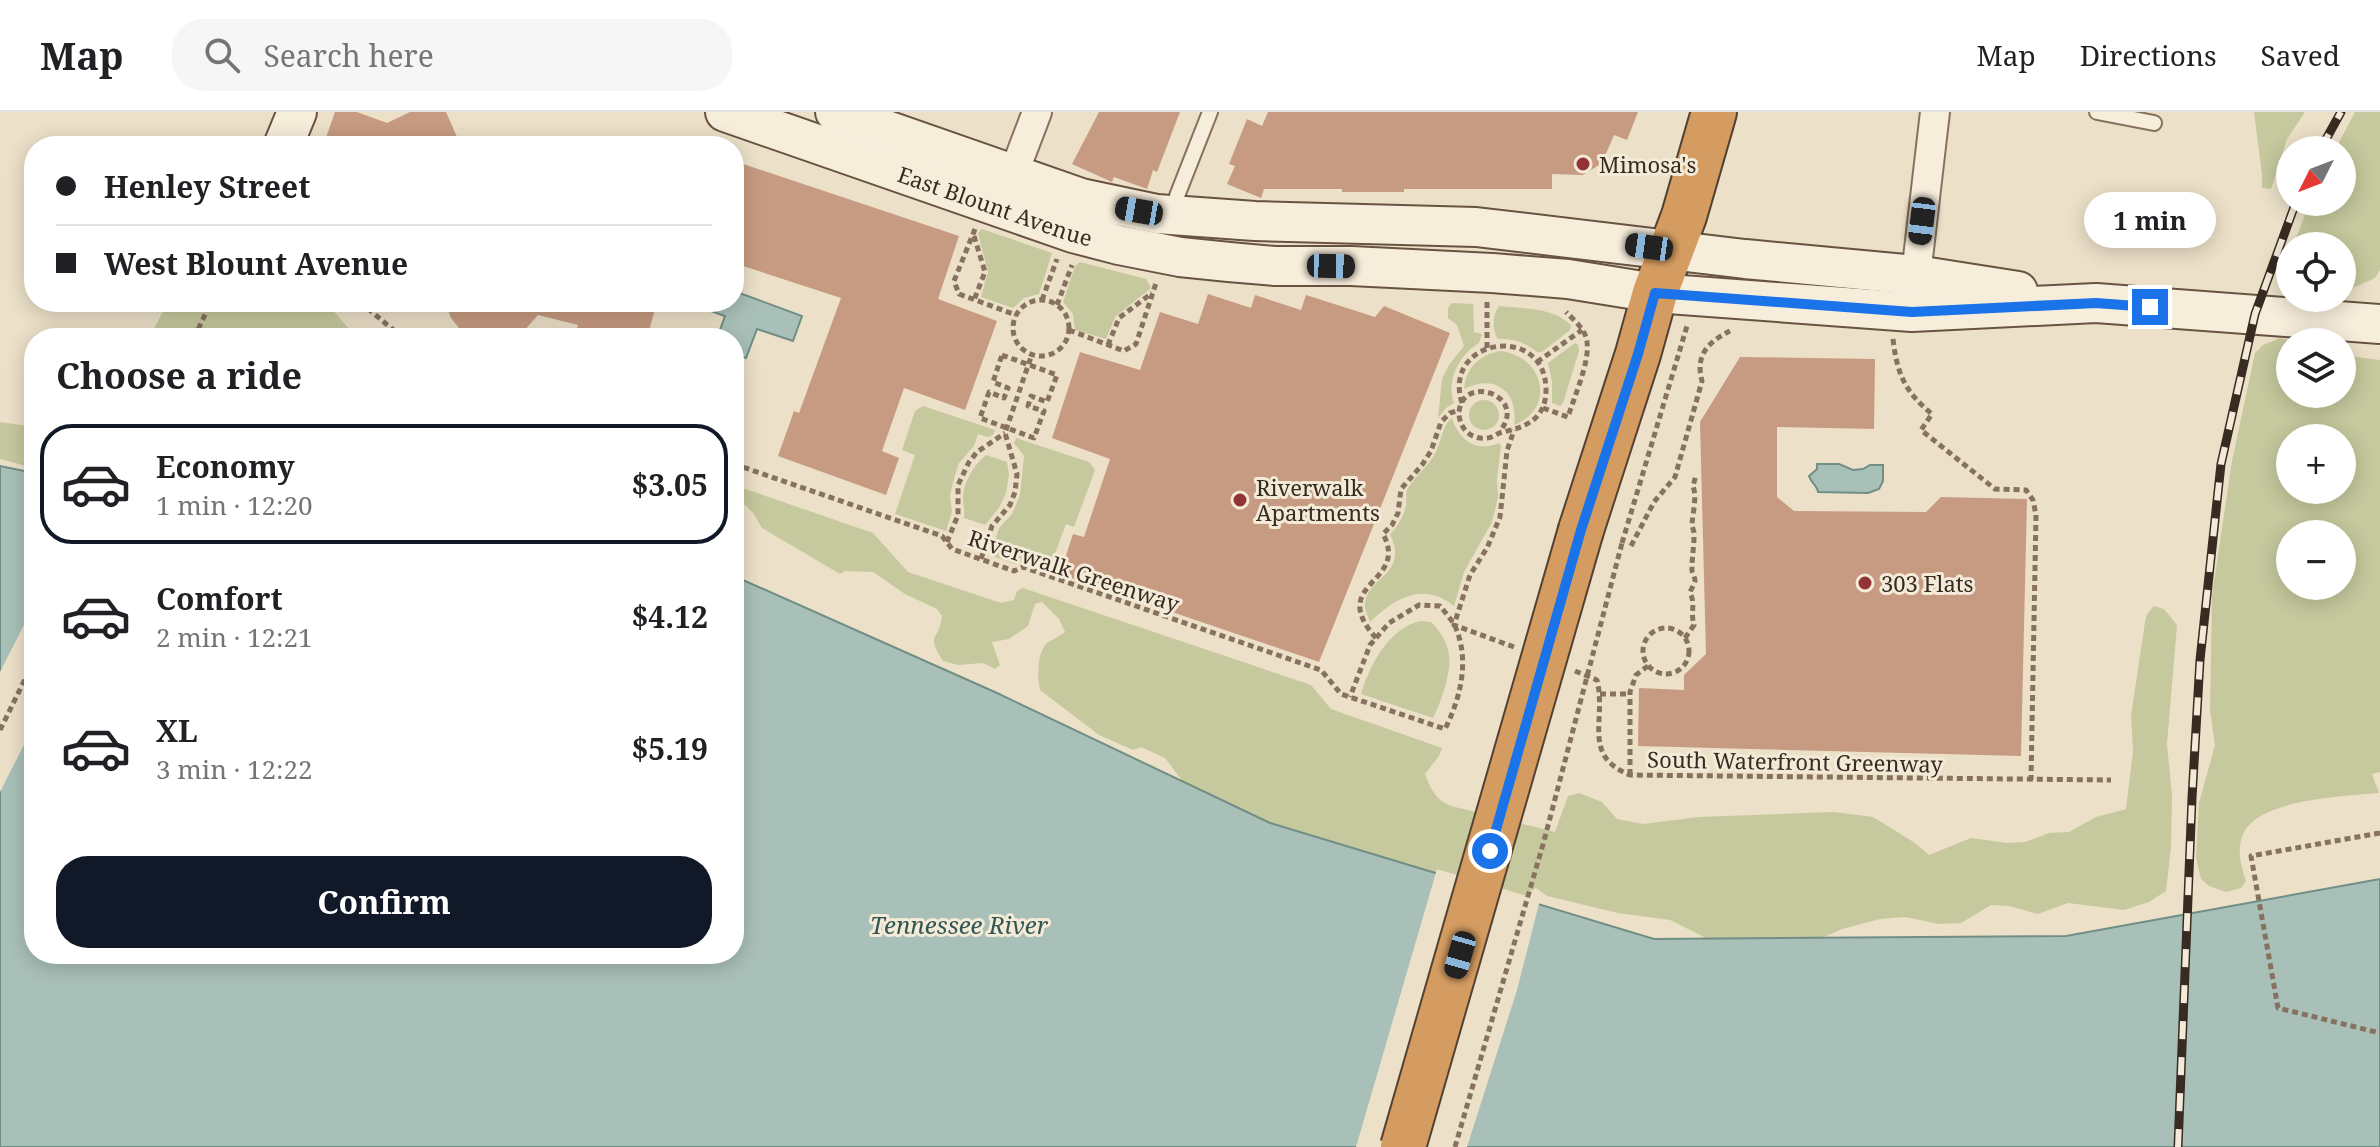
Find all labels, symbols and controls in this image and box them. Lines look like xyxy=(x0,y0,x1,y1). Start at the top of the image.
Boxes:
search box xyxy=(172,19,732,91)
text: Map xyxy=(40,29,124,81)
icon: search xyxy=(200,33,244,77)
text: Search here xyxy=(264,35,434,76)
text: Map xyxy=(1976,36,2036,74)
text: Directions xyxy=(2080,36,2217,74)
text: Saved xyxy=(2261,36,2340,74)
north arrow xyxy=(2276,136,2356,216)
map controls xyxy=(2276,136,2356,600)
place label: Mimosa's xyxy=(1599,149,1696,179)
marker: Mimosa's xyxy=(1574,155,1592,173)
street label: East Blount Avenue xyxy=(894,158,1096,252)
text: Henley Street xyxy=(104,166,310,207)
callout: 1 min xyxy=(2084,191,2216,247)
car xyxy=(1113,195,1165,227)
car xyxy=(1907,196,1937,246)
text: 1 min xyxy=(2113,202,2187,238)
car xyxy=(1624,232,1674,262)
button: locate xyxy=(2276,232,2356,312)
text: West Blount Avenue xyxy=(104,243,408,284)
car xyxy=(1307,254,1355,278)
route end xyxy=(2132,289,2168,325)
button: layers xyxy=(2276,328,2356,408)
text: Choose a ride xyxy=(56,351,302,400)
button: + xyxy=(2276,424,2356,504)
text: Economy xyxy=(156,446,295,487)
icon: car xyxy=(60,448,132,520)
text: $3.05 xyxy=(631,464,708,505)
place label: Riverwalk Apartments xyxy=(1256,472,1380,527)
text: 1 min · 12:20 xyxy=(156,487,313,523)
marker: Riverwalk Apartments xyxy=(1231,491,1249,509)
button: − xyxy=(2276,520,2356,600)
street label: Riverwalk Greenway xyxy=(965,522,1184,618)
place label: 303 Flats xyxy=(1881,568,1973,598)
marker: 303 Flats xyxy=(1856,574,1874,592)
text: Comfort xyxy=(156,578,283,619)
icon: car xyxy=(60,580,132,652)
text: $4.12 xyxy=(631,596,708,637)
text: 2 min · 12:21 xyxy=(156,619,313,655)
text: XL xyxy=(156,710,198,751)
icon: car xyxy=(60,712,132,784)
text: $5.19 xyxy=(631,728,708,769)
street label: South Waterfront Greenway xyxy=(1647,743,1944,779)
text: 3 min · 12:22 xyxy=(156,751,313,787)
route start xyxy=(1472,833,1508,869)
button: Confirm xyxy=(56,856,712,948)
water label: Tennessee River xyxy=(870,908,1049,941)
car xyxy=(1442,929,1478,981)

